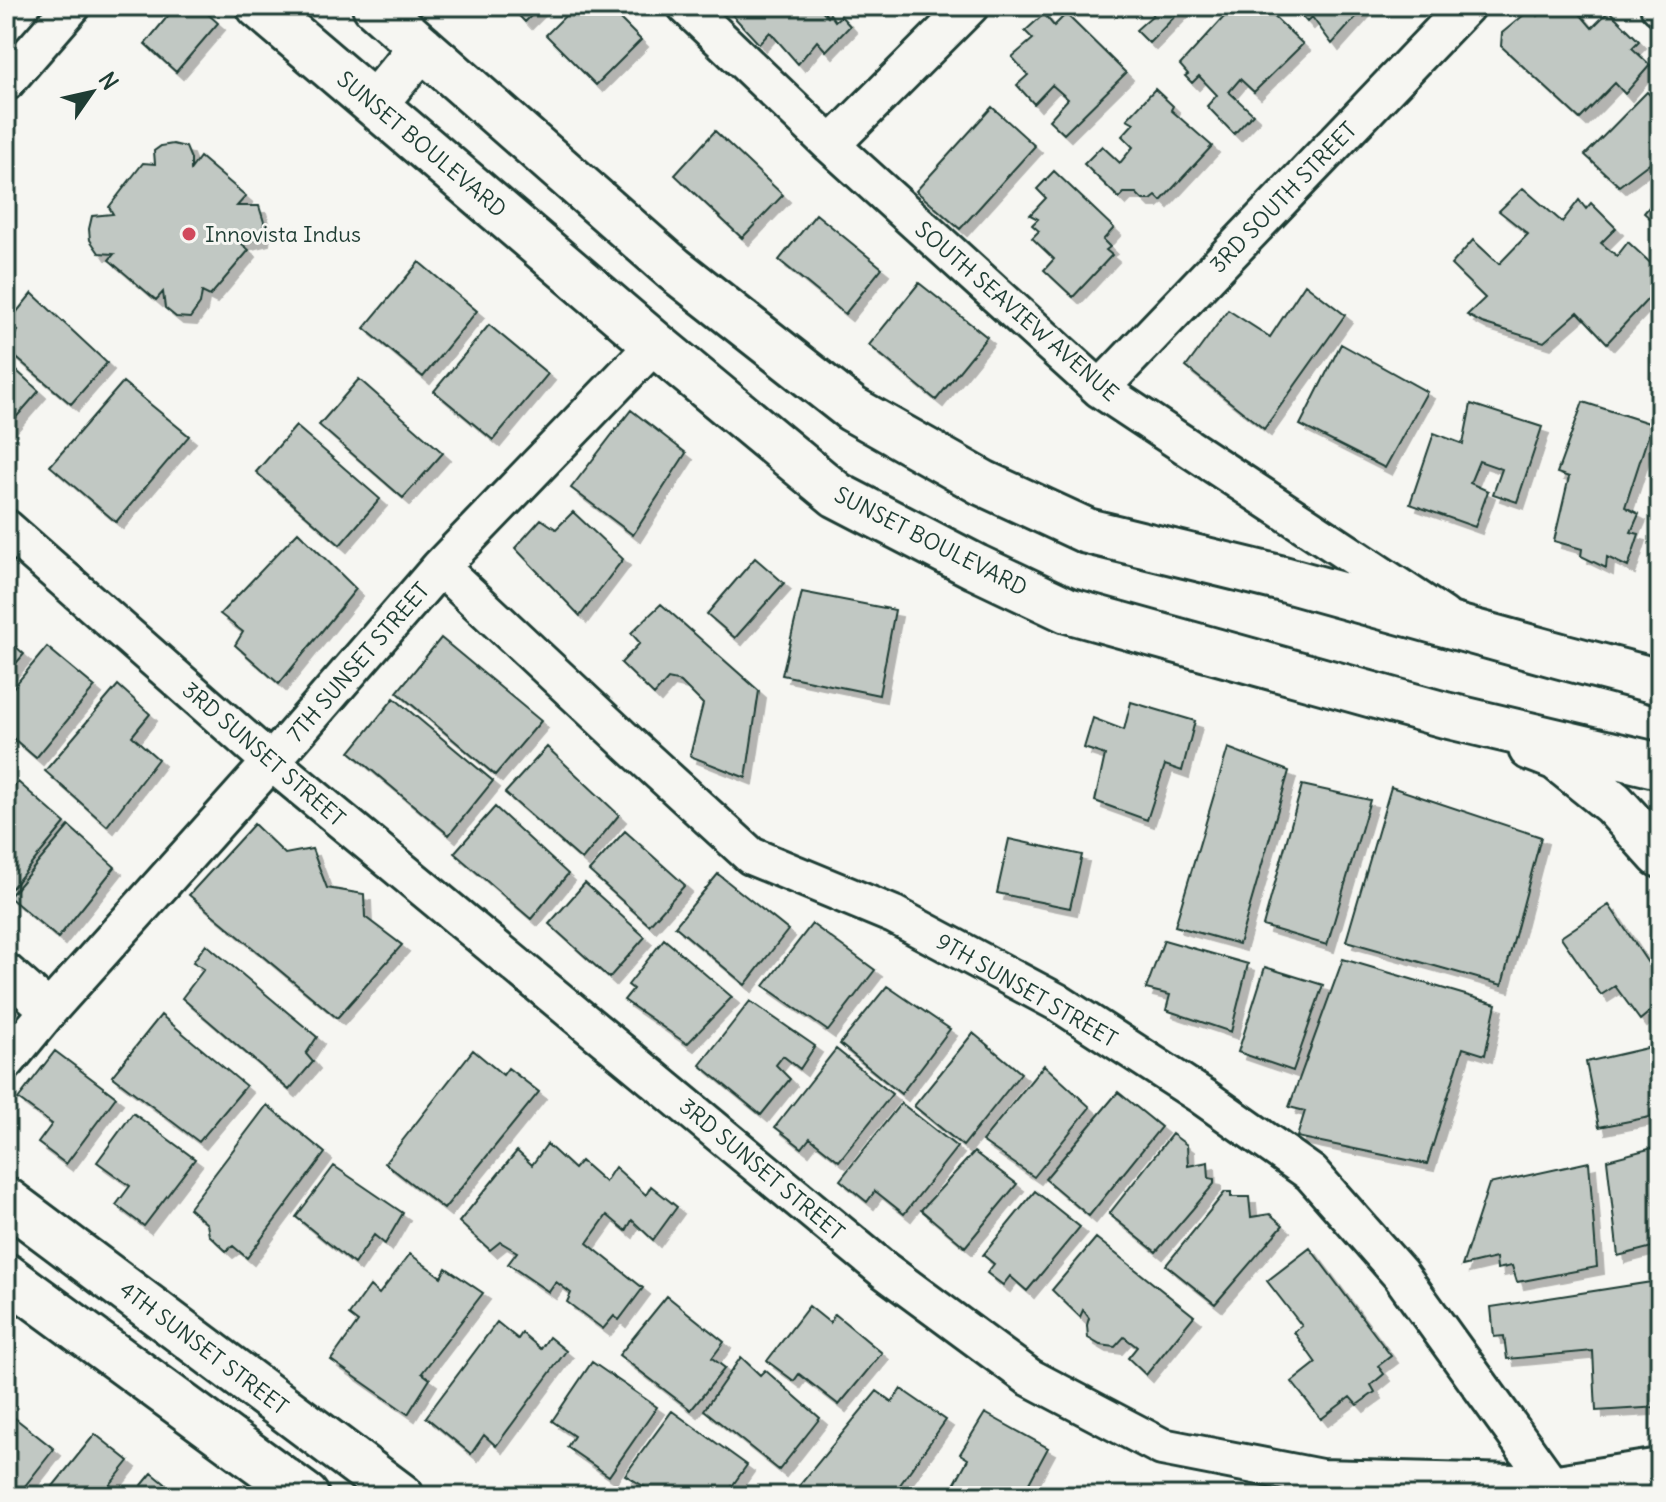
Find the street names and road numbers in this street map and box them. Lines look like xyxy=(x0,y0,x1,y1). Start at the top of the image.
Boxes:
street label: SUNSET BOULEVARD xyxy=(332,65,512,223)
street label: 3RD SOUTH STREET xyxy=(1204,116,1362,278)
street label: SOUTH SEAVIEW AVENUE xyxy=(910,215,1124,407)
street label: SUNSET BOULEVARD xyxy=(830,480,1032,602)
street label: 7TH SUNSET STREET xyxy=(281,576,435,748)
street label: 3RD SUNSET STREET xyxy=(177,676,351,832)
street label: 9TH SUNSET STREET xyxy=(932,927,1122,1053)
street label: 3RD SUNSET STREET xyxy=(674,1092,850,1246)
street label: 4TH SUNSET STREET xyxy=(114,1275,294,1421)

